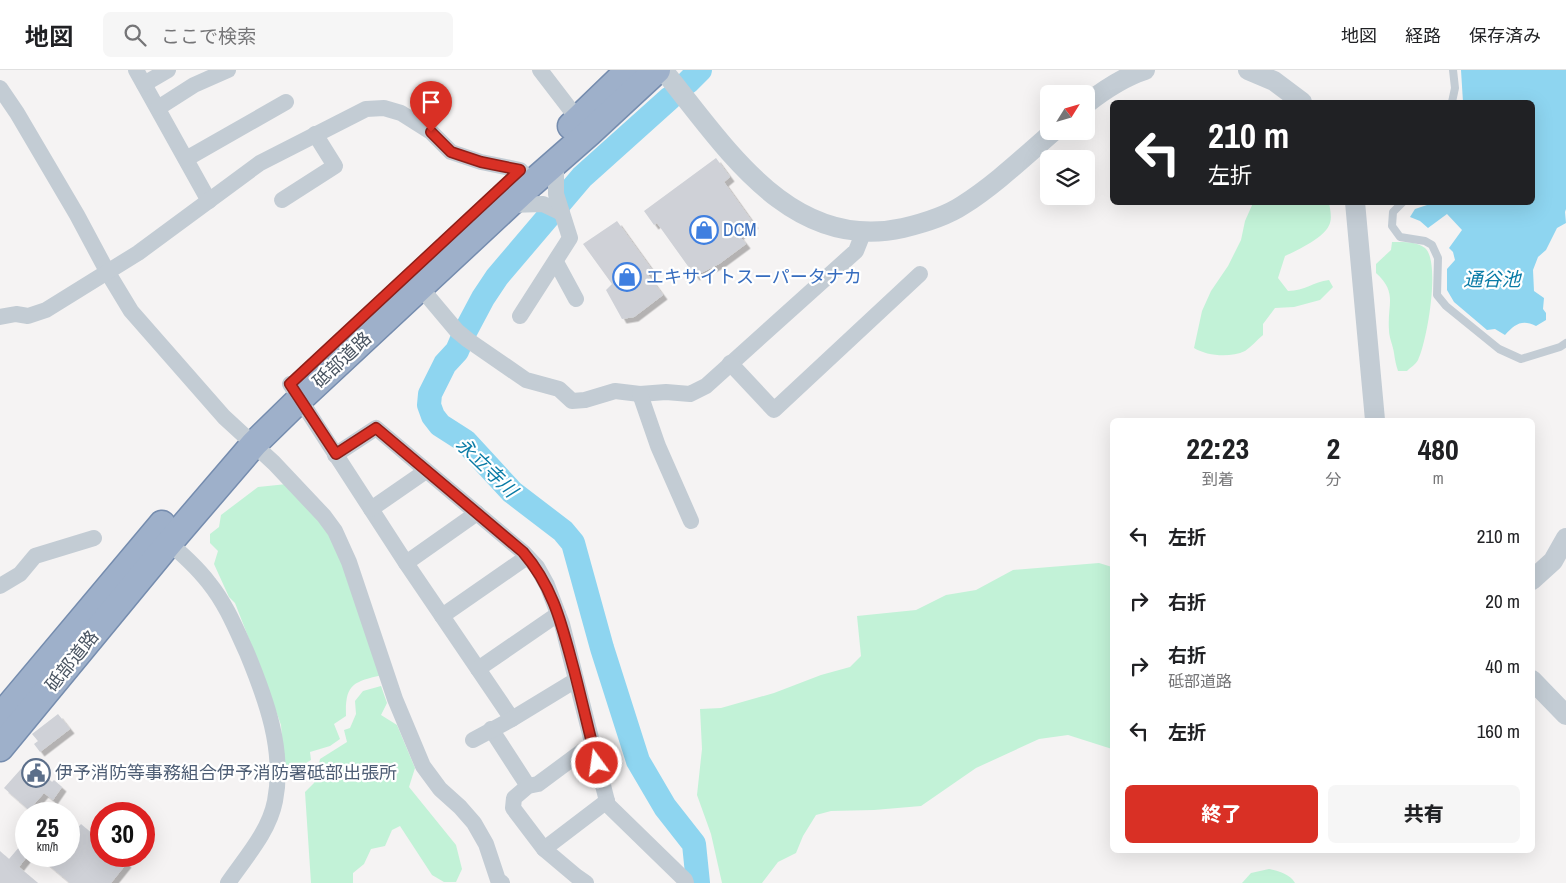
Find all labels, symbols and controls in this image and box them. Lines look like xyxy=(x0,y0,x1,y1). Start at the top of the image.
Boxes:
search box xyxy=(103,12,453,57)
text: 地図 xyxy=(25,20,73,52)
icon: search xyxy=(121,21,149,49)
text: ここで検索 xyxy=(161,23,256,49)
text: 地図 xyxy=(1341,23,1377,48)
text: 経路 xyxy=(1405,23,1441,48)
text: 保存済み xyxy=(1469,23,1541,48)
pin xyxy=(410,81,452,132)
north arrow xyxy=(1040,85,1095,140)
map controls xyxy=(1040,85,1095,205)
icon: arrive xyxy=(417,88,445,116)
text: 210 m xyxy=(1208,112,1289,159)
icon: left xyxy=(1125,120,1190,185)
button: layers xyxy=(1040,150,1095,205)
text: 左折 xyxy=(1208,160,1252,190)
shop icon: DCM xyxy=(689,215,719,245)
place label: DCM xyxy=(723,217,757,242)
shop icon: エキサイトスーパータナカ xyxy=(612,262,642,292)
place label: エキサイトスーパータナカ xyxy=(646,264,862,289)
water label: 通谷池 xyxy=(1463,266,1522,292)
street label: 砥部道路 xyxy=(307,326,377,393)
text: 22:23 xyxy=(1186,428,1249,468)
text: 2 xyxy=(1327,428,1340,468)
text: 480 xyxy=(1418,429,1459,469)
water label: 永立寺川 xyxy=(451,431,525,504)
text: m xyxy=(1433,467,1444,489)
text: 到着 xyxy=(1202,468,1234,490)
text: 分 xyxy=(1325,468,1341,490)
icon: left xyxy=(1125,522,1153,550)
text: 210 m xyxy=(1477,523,1520,549)
text: 左折 xyxy=(1168,524,1206,550)
icon: right xyxy=(1125,587,1153,615)
text: 20 m xyxy=(1485,588,1520,614)
text: 右折 xyxy=(1168,589,1206,615)
street label: 砥部道路 xyxy=(39,625,104,697)
text: 右折 xyxy=(1168,642,1206,668)
icon: right xyxy=(1125,652,1153,680)
text: 40 m xyxy=(1485,653,1520,679)
text: 砥部道路 xyxy=(1168,670,1232,692)
icon: left xyxy=(1125,717,1153,745)
text: 160 m xyxy=(1477,718,1520,744)
text: 左折 xyxy=(1168,719,1206,745)
position arrow xyxy=(570,736,622,788)
public building icon: 伊予消防等事務組合伊予消防署砥部出張所 xyxy=(21,758,51,788)
place label: 伊予消防等事務組合伊予消防署砥部出張所 xyxy=(55,760,397,785)
button: 終了 xyxy=(1125,785,1318,843)
button: 共有 xyxy=(1328,785,1520,843)
speed limit sign: 30 xyxy=(90,802,155,867)
text: 25 xyxy=(36,811,59,845)
text: km/h xyxy=(37,839,58,855)

